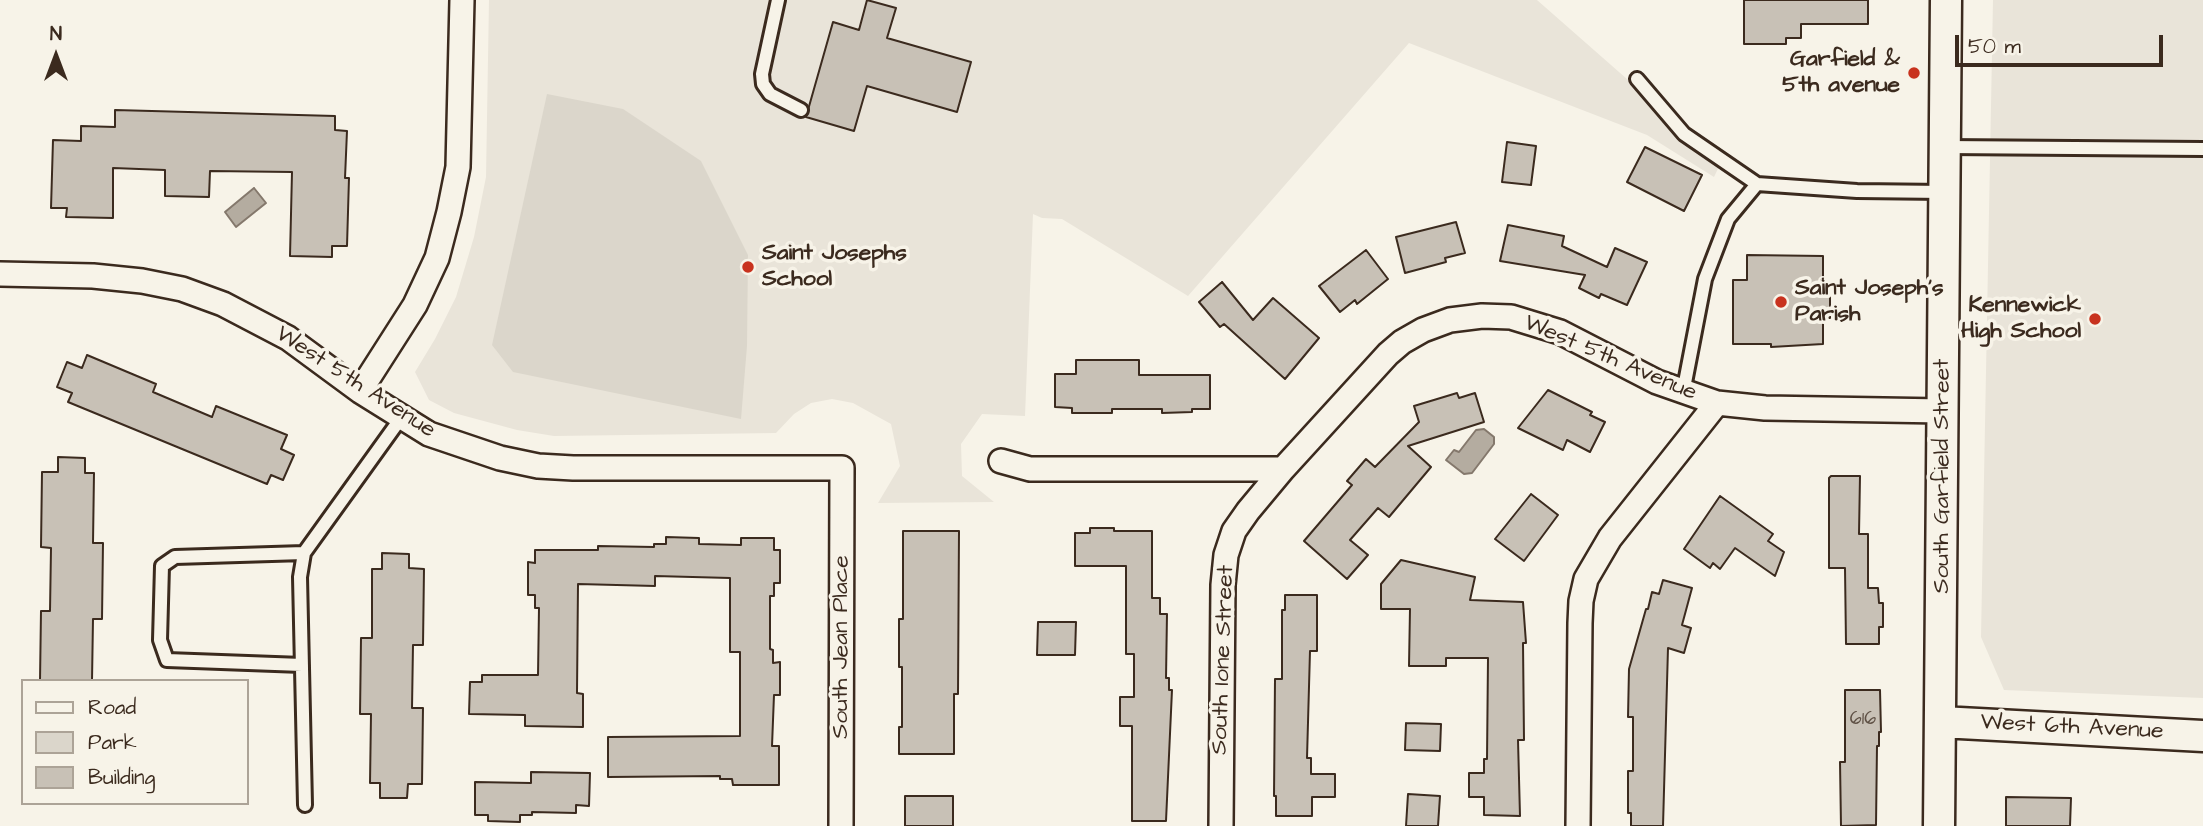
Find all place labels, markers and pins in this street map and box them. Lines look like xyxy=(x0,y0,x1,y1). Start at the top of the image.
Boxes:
place label: Garfield & 5th avenue xyxy=(1782,46,1900,100)
marker: Garfield & 5th avenue xyxy=(1906,65,1922,81)
place label: Saint Josephs School xyxy=(762,240,907,294)
marker: Saint Josephs School xyxy=(740,259,756,275)
place label: Saint Joseph's Parish xyxy=(1795,275,1944,329)
place label: Kennewick High School xyxy=(1961,292,2081,346)
marker: Saint Joseph's Parish xyxy=(1773,294,1789,310)
marker: Kennewick High School xyxy=(2087,311,2103,327)

